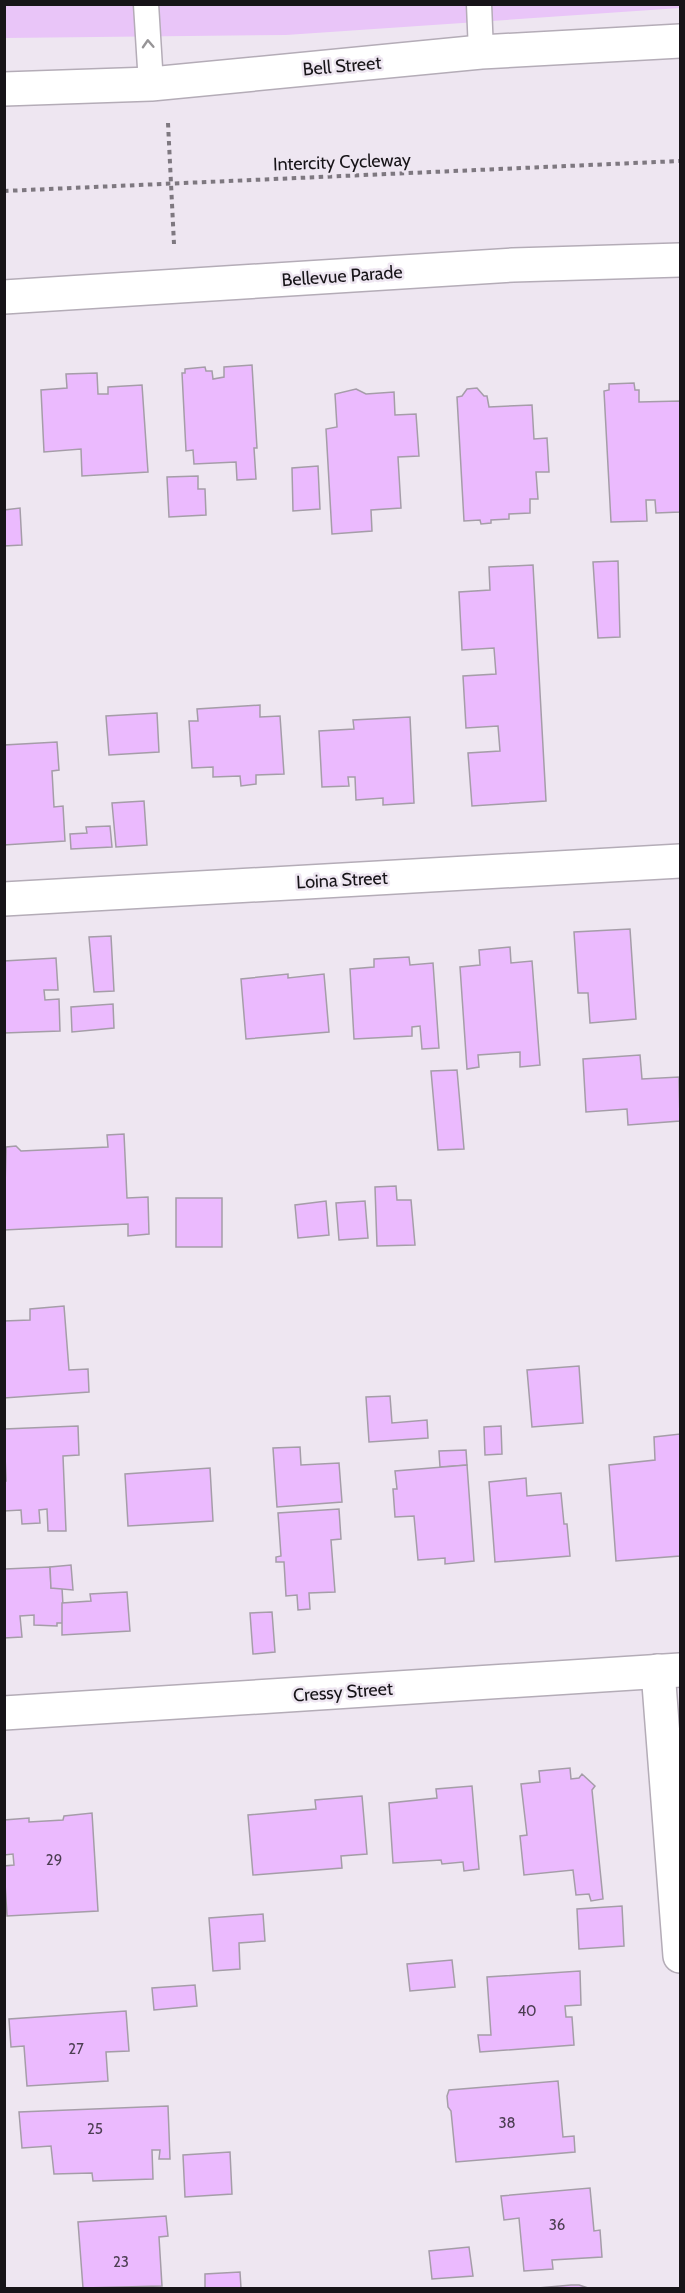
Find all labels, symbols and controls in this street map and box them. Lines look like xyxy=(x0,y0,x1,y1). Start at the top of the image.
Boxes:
one-way arrow xyxy=(142,40,155,49)
street label: Bell Street xyxy=(302,52,382,80)
street label: Intercity Cycleway xyxy=(273,149,411,175)
street label: Bellevue Parade xyxy=(281,261,403,291)
street label: Loina Street xyxy=(296,867,388,893)
street label: Cressy Street xyxy=(292,1678,394,1706)
house number: 29 xyxy=(46,1851,62,1869)
house number: 40 xyxy=(517,2002,537,2020)
house number: 27 xyxy=(68,2040,84,2058)
house number: 38 xyxy=(498,2114,516,2132)
house number: 25 xyxy=(87,2120,103,2138)
house number: 36 xyxy=(549,2216,565,2234)
house number: 23 xyxy=(113,2253,129,2271)

